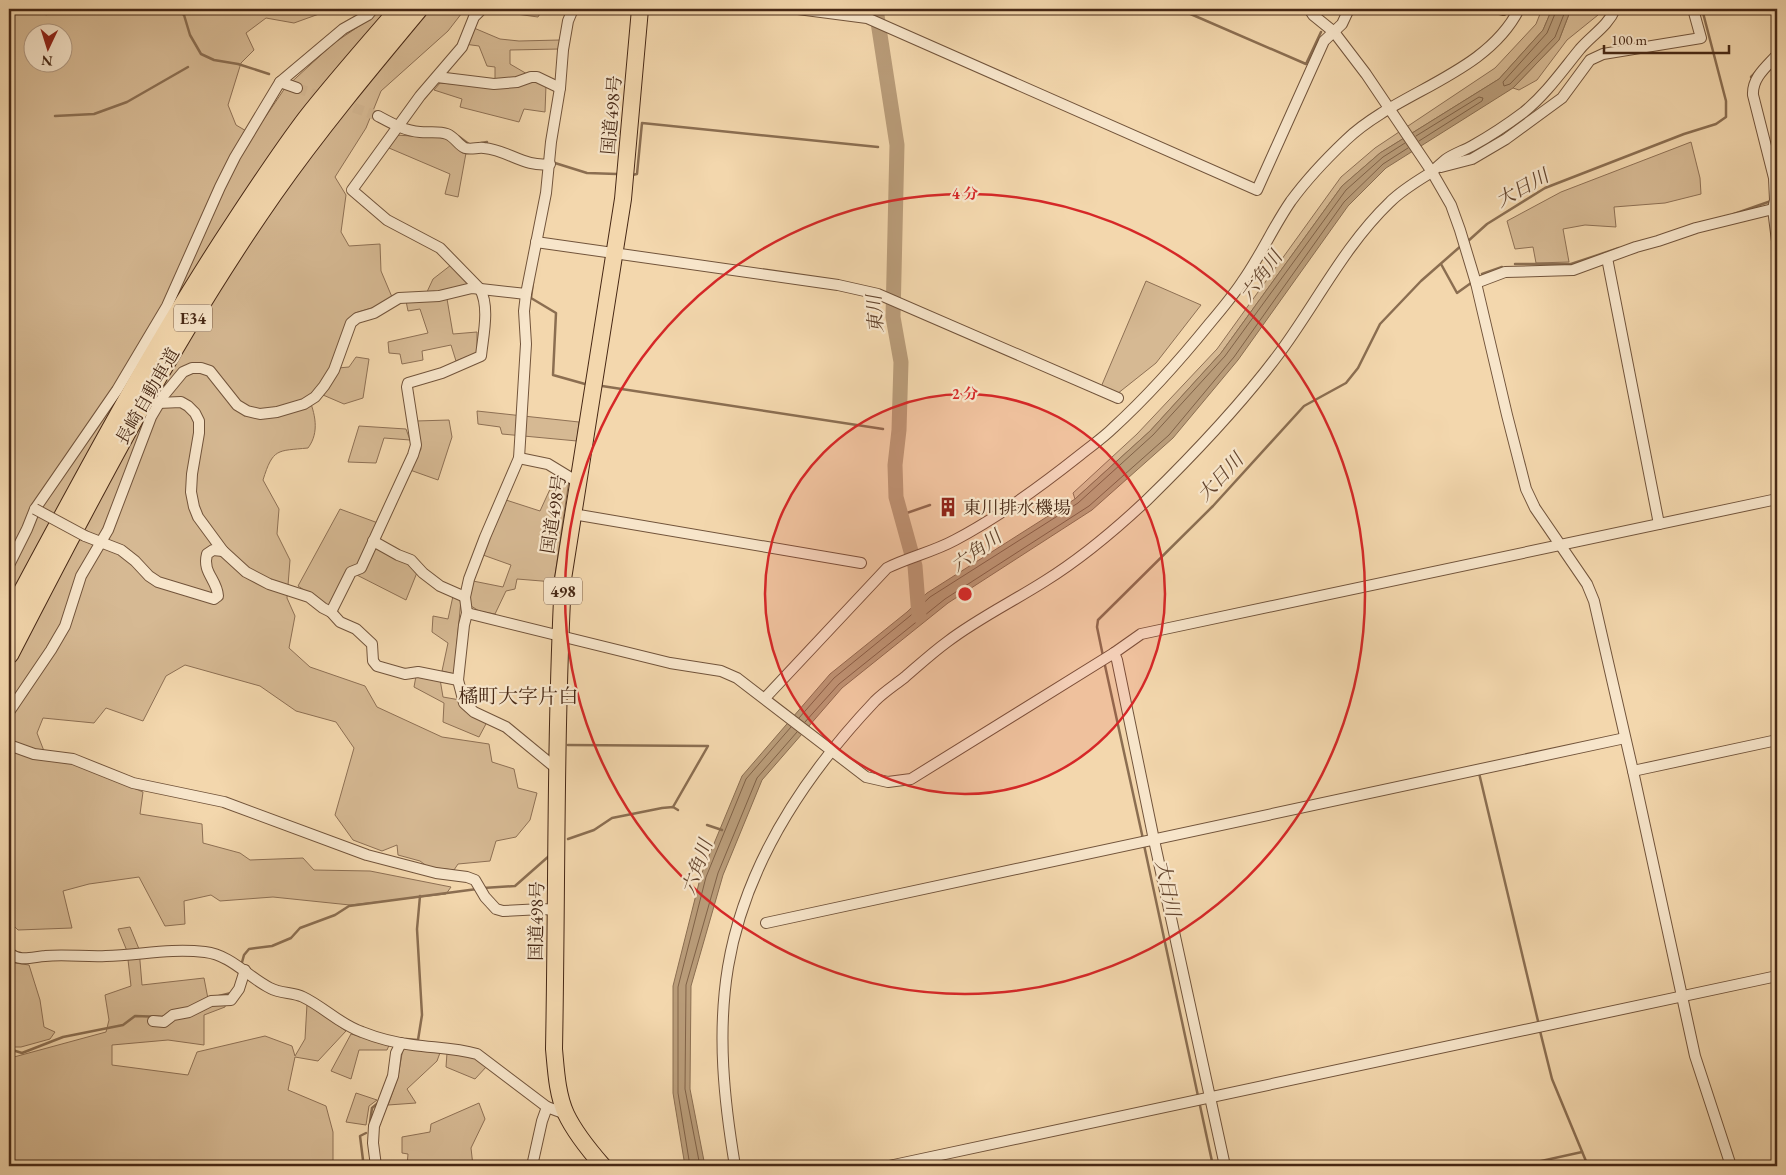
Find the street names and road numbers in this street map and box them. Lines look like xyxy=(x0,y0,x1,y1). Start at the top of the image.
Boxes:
street label: 国道498号 xyxy=(596,74,626,156)
road number: E34 xyxy=(174,304,212,332)
street label: 長崎自動車道 xyxy=(110,343,184,449)
street label: 国道498号 xyxy=(535,473,571,555)
road number: 498 xyxy=(544,578,582,604)
street label: 国道498号 xyxy=(524,881,548,961)

